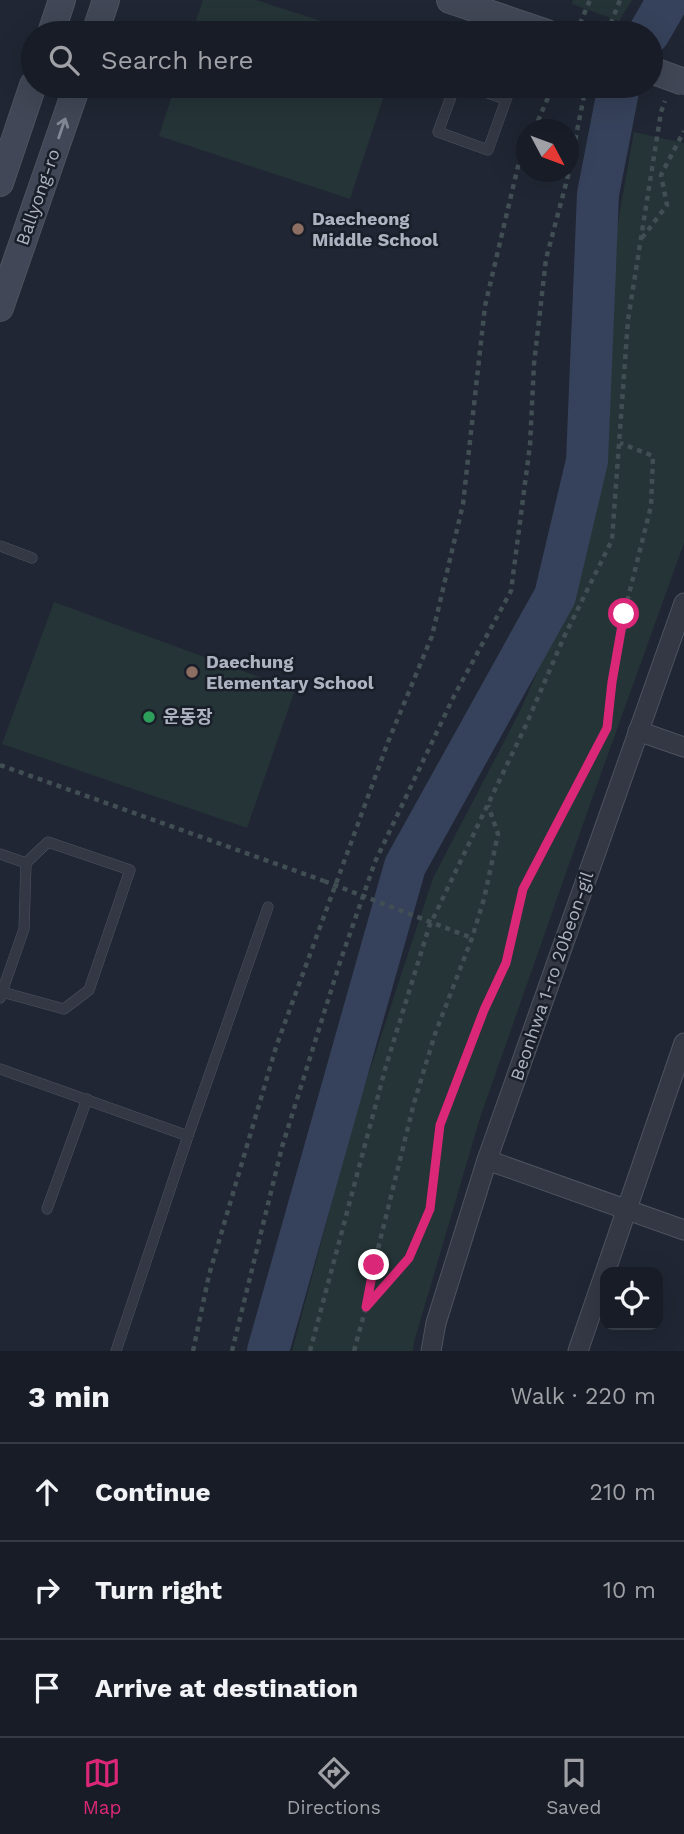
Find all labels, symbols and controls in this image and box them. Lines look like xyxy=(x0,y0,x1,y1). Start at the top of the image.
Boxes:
search box xyxy=(21,21,663,98)
icon: search xyxy=(45,41,83,79)
text: Search here xyxy=(101,45,253,75)
one-way arrow xyxy=(57,117,69,139)
north arrow xyxy=(516,119,579,182)
street label: Ballyong-ro xyxy=(11,146,64,248)
place label: Daecheong Middle School xyxy=(312,208,438,250)
marker: Daecheong Middle School xyxy=(290,221,306,237)
route start xyxy=(608,598,639,629)
place label: Daechung Elementary School xyxy=(206,651,374,693)
marker: Daechung Elementary School xyxy=(184,664,200,680)
place label: 운동장 xyxy=(163,706,213,727)
marker: 운동장 xyxy=(141,709,157,725)
street label: Beonhwa 1-ro 20beon-gil xyxy=(506,868,597,1083)
route end xyxy=(358,1249,389,1280)
map controls xyxy=(600,1267,663,1330)
button: locate xyxy=(600,1267,663,1330)
text: 3 min xyxy=(28,1379,110,1414)
text: Walk · 220 m xyxy=(510,1383,656,1410)
icon: ahead xyxy=(28,1473,66,1511)
text: Continue xyxy=(95,1477,211,1507)
text: 210 m xyxy=(590,1479,656,1506)
icon: right xyxy=(28,1571,66,1609)
text: Turn right xyxy=(95,1575,222,1605)
text: 10 m xyxy=(603,1577,656,1604)
icon: arrive xyxy=(28,1669,66,1707)
text: Arrive at destination xyxy=(95,1673,358,1703)
tab: Map xyxy=(83,1754,121,1819)
tab: Directions xyxy=(287,1754,381,1819)
tab: Saved xyxy=(546,1754,601,1819)

